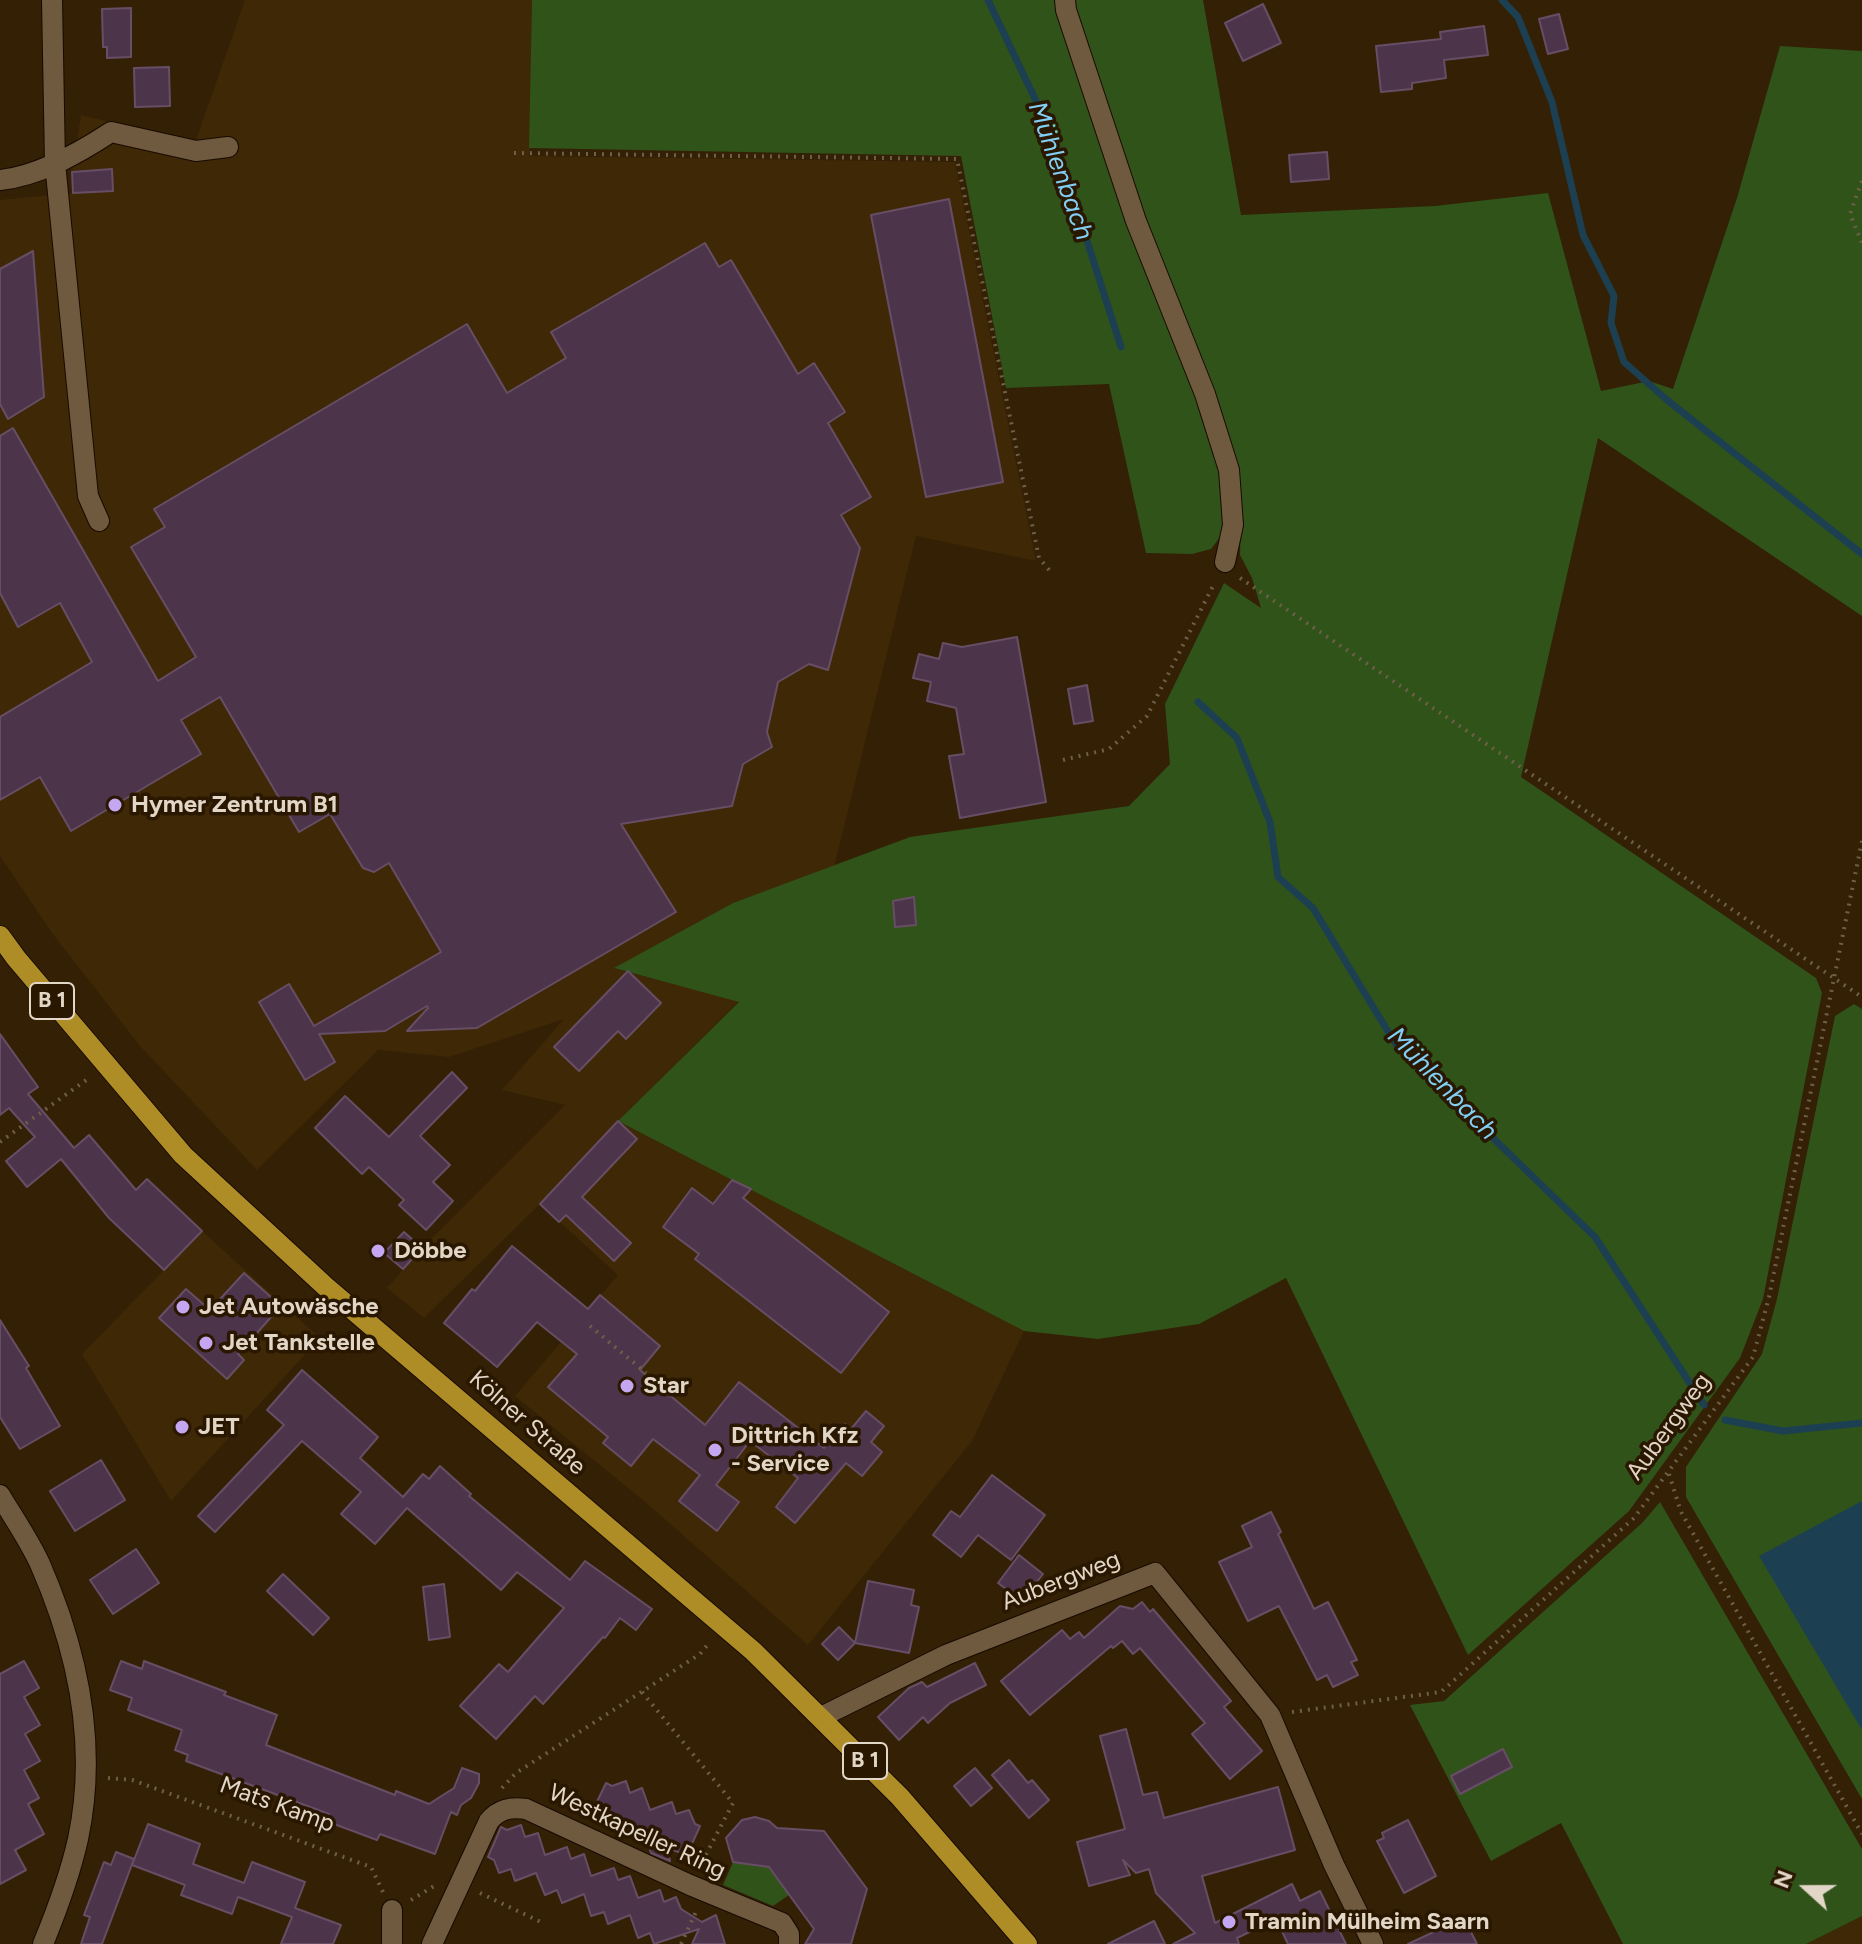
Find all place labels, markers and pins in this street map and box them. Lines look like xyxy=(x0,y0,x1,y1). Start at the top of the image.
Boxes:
place label: Hymer Zentrum B1 xyxy=(131,791,338,819)
marker: Hymer Zentrum B1 xyxy=(106,796,124,814)
place label: Döbbe xyxy=(394,1237,467,1265)
marker: Döbbe xyxy=(369,1242,387,1260)
place label: Jet Autowäsche xyxy=(199,1293,378,1321)
marker: Jet Autowäsche xyxy=(174,1298,192,1316)
place label: Jet Tankstelle xyxy=(222,1329,375,1357)
marker: Jet Tankstelle xyxy=(197,1334,215,1352)
place label: Star xyxy=(643,1372,689,1400)
marker: Star xyxy=(618,1377,636,1395)
place label: JET xyxy=(198,1413,239,1441)
marker: JET xyxy=(173,1418,191,1436)
place label: Dittrich Kfz - Service xyxy=(731,1422,858,1478)
marker: Dittrich Kfz - Service xyxy=(706,1441,724,1459)
place label: Tramin Mülheim Saarn xyxy=(1245,1908,1489,1936)
marker: Tramin Mülheim Saarn xyxy=(1220,1913,1238,1931)

